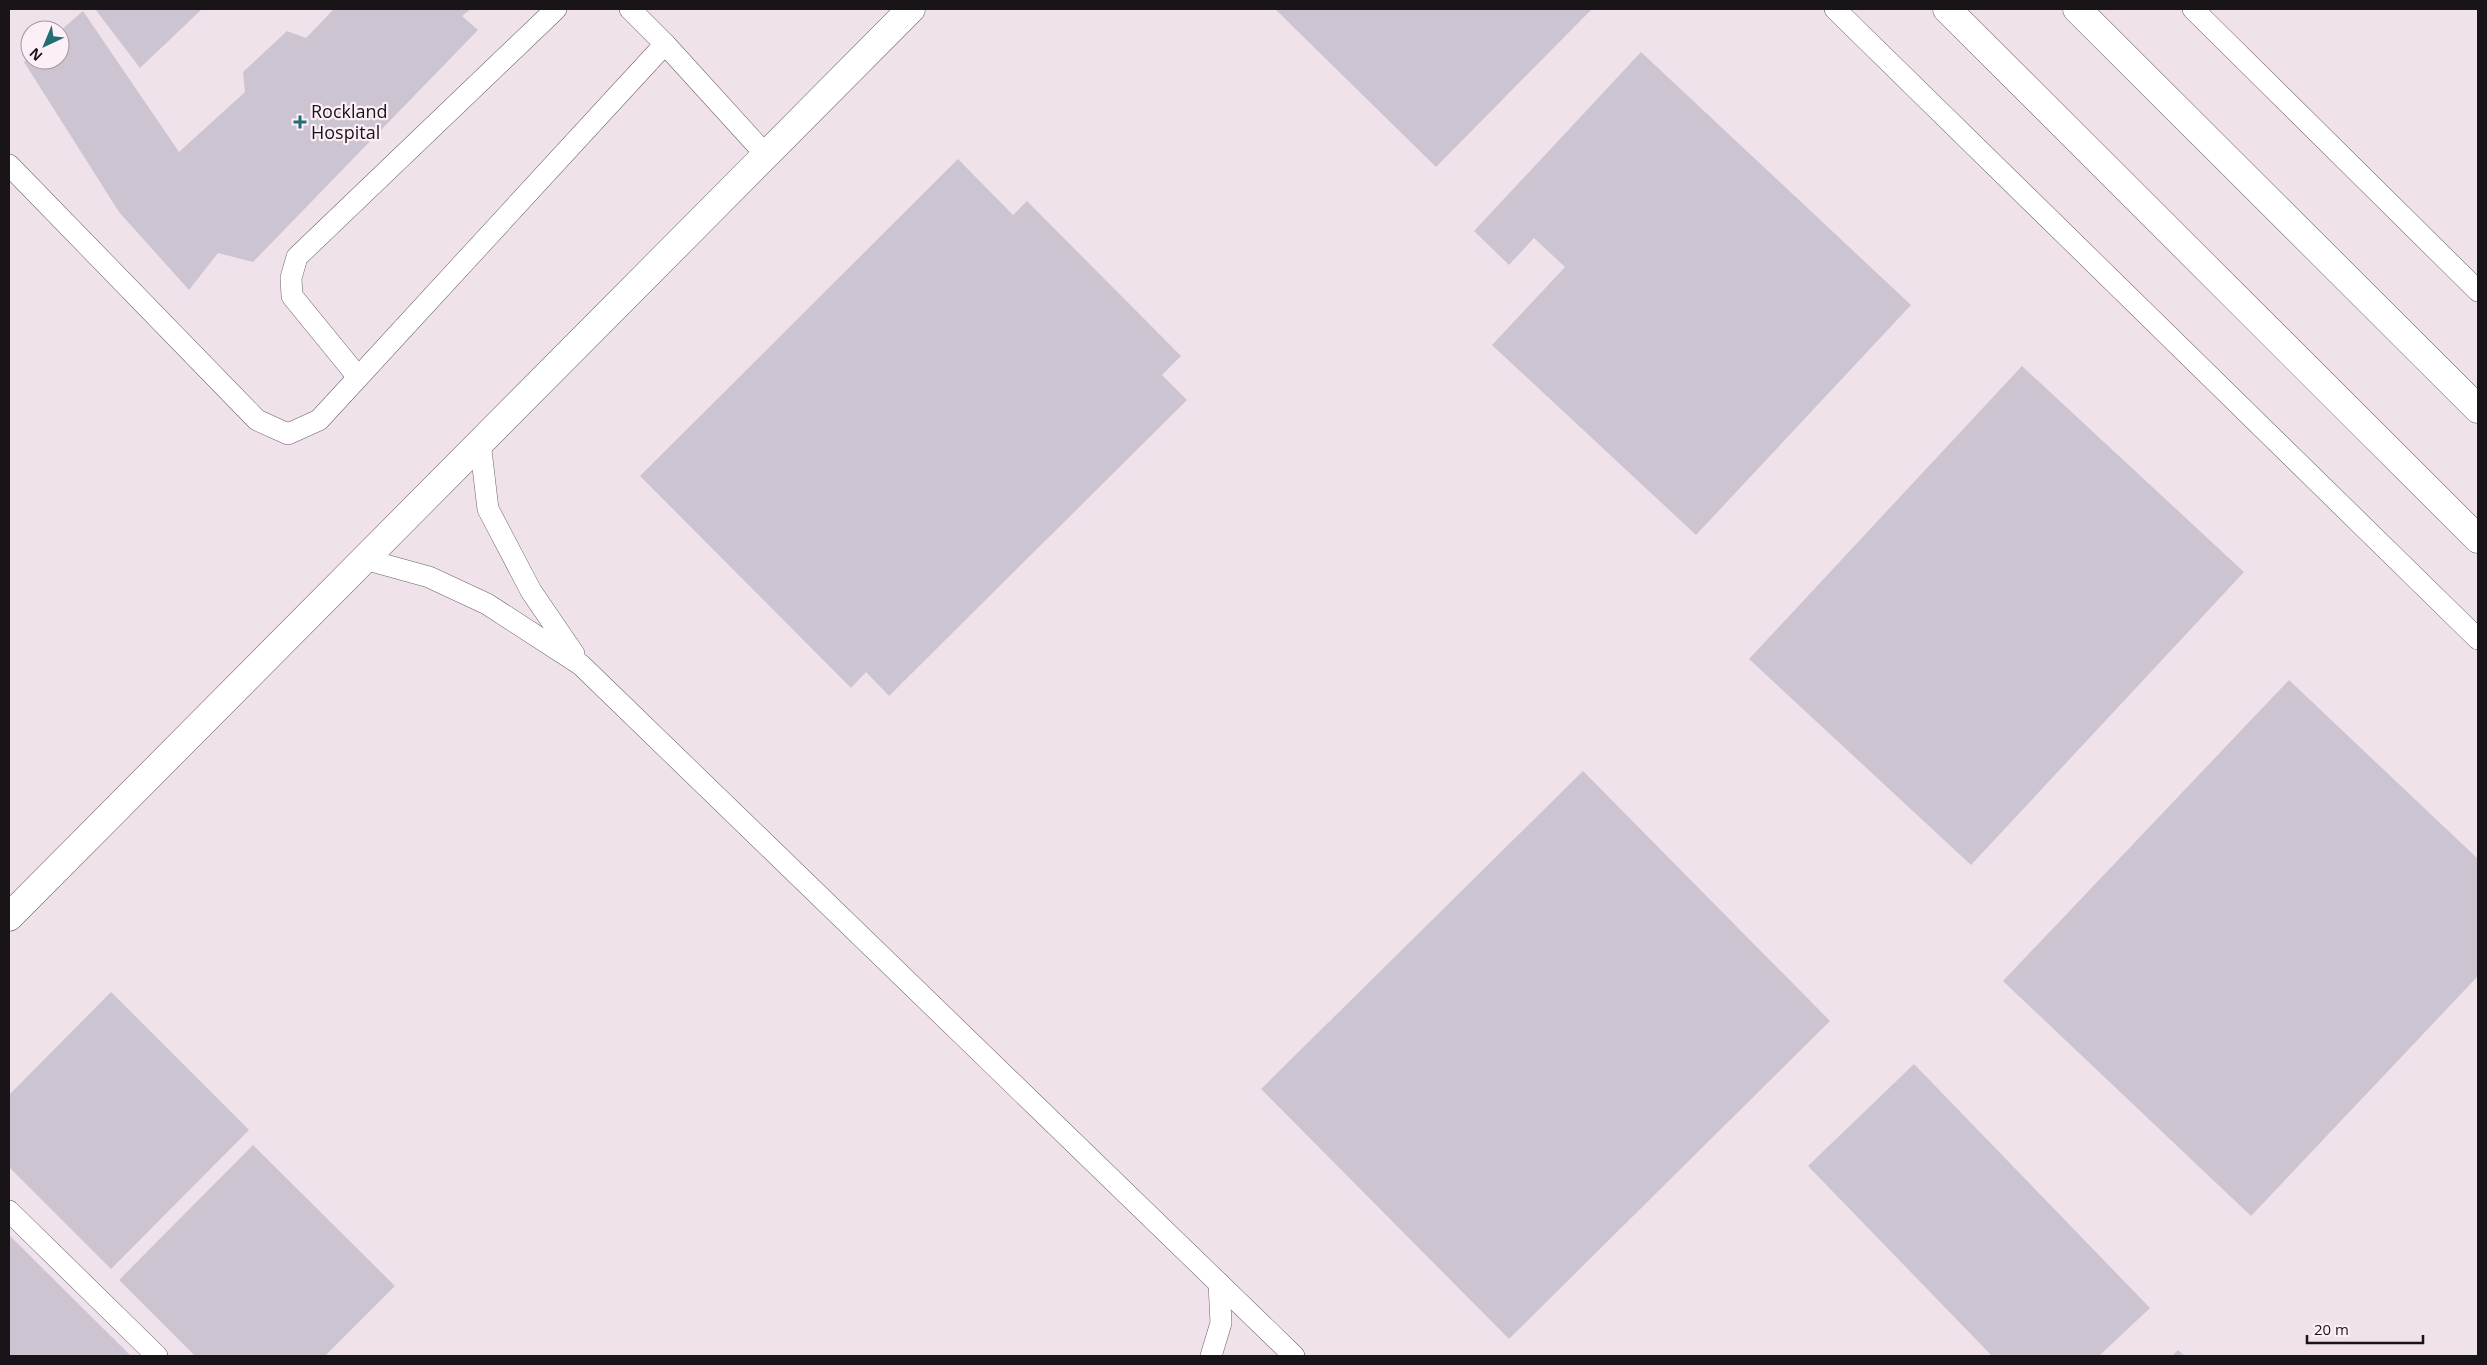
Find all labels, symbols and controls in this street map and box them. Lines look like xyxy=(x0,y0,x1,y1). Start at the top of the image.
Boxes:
north arrow xyxy=(20,20,70,70)
text: N xyxy=(25,44,46,66)
place label: Rockland Hospital xyxy=(311,99,388,144)
marker: Rockland Hospital xyxy=(293,115,307,129)
scale bar xyxy=(2307,1312,2423,1344)
text: 20 m xyxy=(2314,1319,2349,1339)

